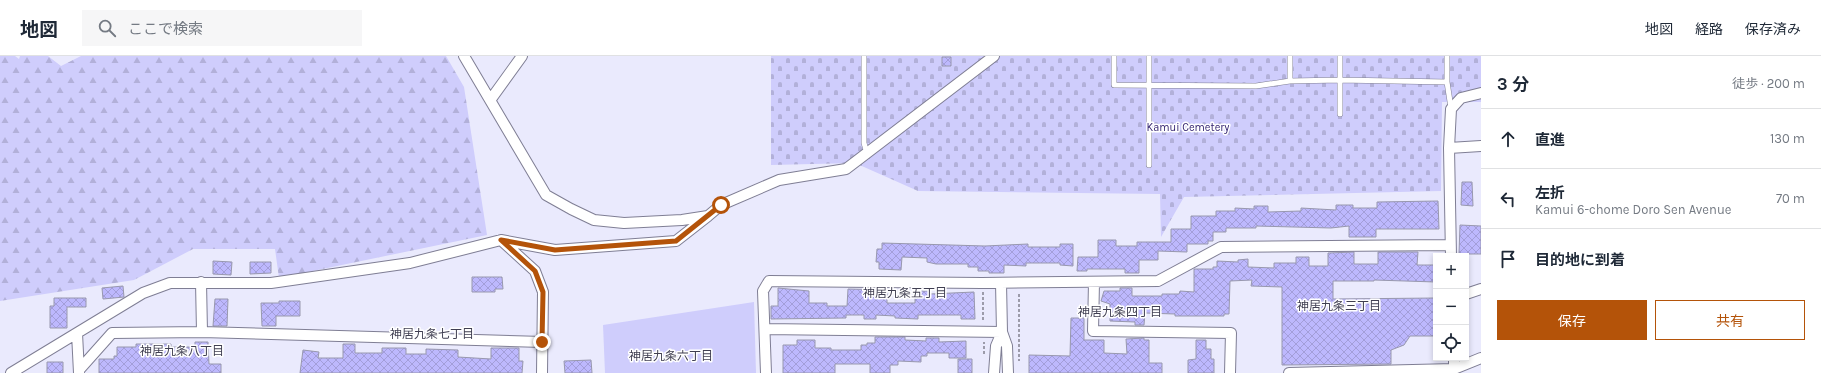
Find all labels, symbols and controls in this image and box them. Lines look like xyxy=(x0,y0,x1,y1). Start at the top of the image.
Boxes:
search box xyxy=(82,10,362,46)
icon: search xyxy=(96,17,118,39)
text: 地図 xyxy=(20,19,58,41)
text: ここで検索 xyxy=(128,20,203,38)
text: 地図 xyxy=(1645,21,1673,38)
text: 経路 xyxy=(1695,21,1723,38)
text: 保存済み xyxy=(1745,21,1801,38)
text: 3 分 xyxy=(1497,74,1529,94)
text: 徒歩 · 200 m xyxy=(1732,76,1805,91)
park label: Kamui Cemetery xyxy=(1147,121,1229,134)
icon: ahead xyxy=(1497,128,1519,150)
text: 直進 xyxy=(1535,131,1565,149)
text: 130 m xyxy=(1770,131,1805,146)
text: 左折 xyxy=(1535,184,1565,202)
icon: left xyxy=(1497,188,1519,210)
text: 70 m xyxy=(1776,191,1805,206)
route start xyxy=(712,196,730,214)
text: Kamui 6-chome Doro Sen Avenue xyxy=(1535,202,1731,217)
icon: arrive xyxy=(1497,248,1519,270)
text: 目的地に到着 xyxy=(1535,251,1625,269)
map controls xyxy=(1433,253,1469,361)
button: + xyxy=(1433,253,1469,289)
district label: 神居九条五丁目 xyxy=(863,286,947,300)
button: − xyxy=(1433,289,1469,325)
district label: 神居九条三丁目 xyxy=(1297,299,1381,313)
button: 保存 xyxy=(1497,300,1647,340)
button: 共有 xyxy=(1655,300,1805,340)
district label: 神居九条四丁目 xyxy=(1078,305,1162,319)
button: locate xyxy=(1433,325,1469,361)
district label: 神居九条七丁目 xyxy=(390,327,474,341)
route end xyxy=(533,333,551,351)
district label: 神居九条八丁目 xyxy=(140,344,224,358)
district label: 神居九条六丁目 xyxy=(629,349,713,363)

